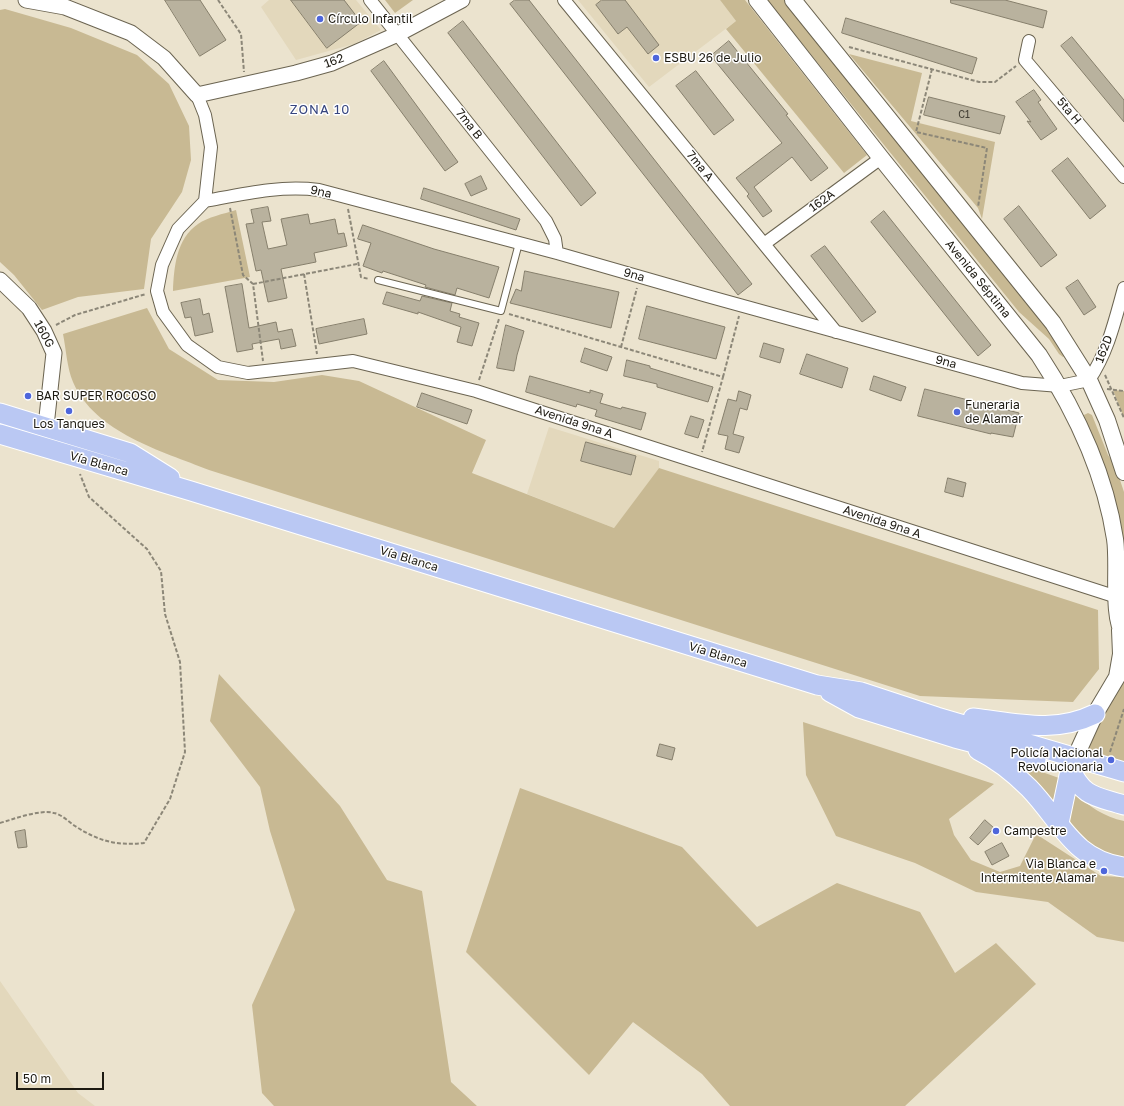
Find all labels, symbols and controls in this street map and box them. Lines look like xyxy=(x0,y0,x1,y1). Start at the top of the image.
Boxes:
place label: Círculo Infantil xyxy=(328,12,413,26)
marker: Círculo Infantil xyxy=(315,14,325,24)
street label: 162 xyxy=(322,51,346,71)
place label: ESBU 26 de Julio xyxy=(664,51,762,65)
marker: ESBU 26 de Julio xyxy=(651,53,661,63)
street label: 5ta H xyxy=(1054,95,1084,127)
district label: ZONA 10 xyxy=(290,102,350,118)
street label: 7ma B xyxy=(453,106,485,142)
house number: C1 xyxy=(958,109,970,121)
street label: 7ma A xyxy=(683,148,717,184)
street label: 9na xyxy=(309,183,333,201)
street label: 162A xyxy=(806,187,838,215)
street label: Avenida Séptima xyxy=(942,237,1014,321)
street label: 9na xyxy=(622,265,646,285)
street label: 160G xyxy=(31,318,57,350)
street label: 162D xyxy=(1092,333,1116,365)
street label: 9na xyxy=(934,352,958,372)
place label: BAR SUPER ROCOSO xyxy=(36,389,156,403)
marker: BAR SUPER ROCOSO xyxy=(23,391,33,401)
place label: Funeraria de Alamar xyxy=(965,398,1023,426)
street label: Avenida 9na A xyxy=(533,403,615,441)
marker: Los Tanques xyxy=(64,406,74,416)
marker: Funeraria de Alamar xyxy=(952,407,962,417)
place label: Los Tanques xyxy=(33,417,105,431)
street label: Vía Blanca xyxy=(68,449,130,479)
street label: Avenida 9na A xyxy=(841,503,923,541)
street label: Vía Blanca xyxy=(378,543,440,575)
street label: Vía Blanca xyxy=(687,639,749,671)
place label: Policía Nacional Revolucionaria xyxy=(1011,746,1103,774)
marker: Policía Nacional Revolucionaria xyxy=(1106,755,1116,765)
place label: Campestre xyxy=(1004,824,1067,838)
marker: Campestre xyxy=(991,826,1001,836)
place label: Via Blanca e Intermitente Alamar xyxy=(980,857,1096,885)
marker: Via Blanca e Intermitente Alamar xyxy=(1099,866,1109,876)
scale bar xyxy=(18,1064,106,1090)
text: 50 m xyxy=(23,1071,51,1086)

